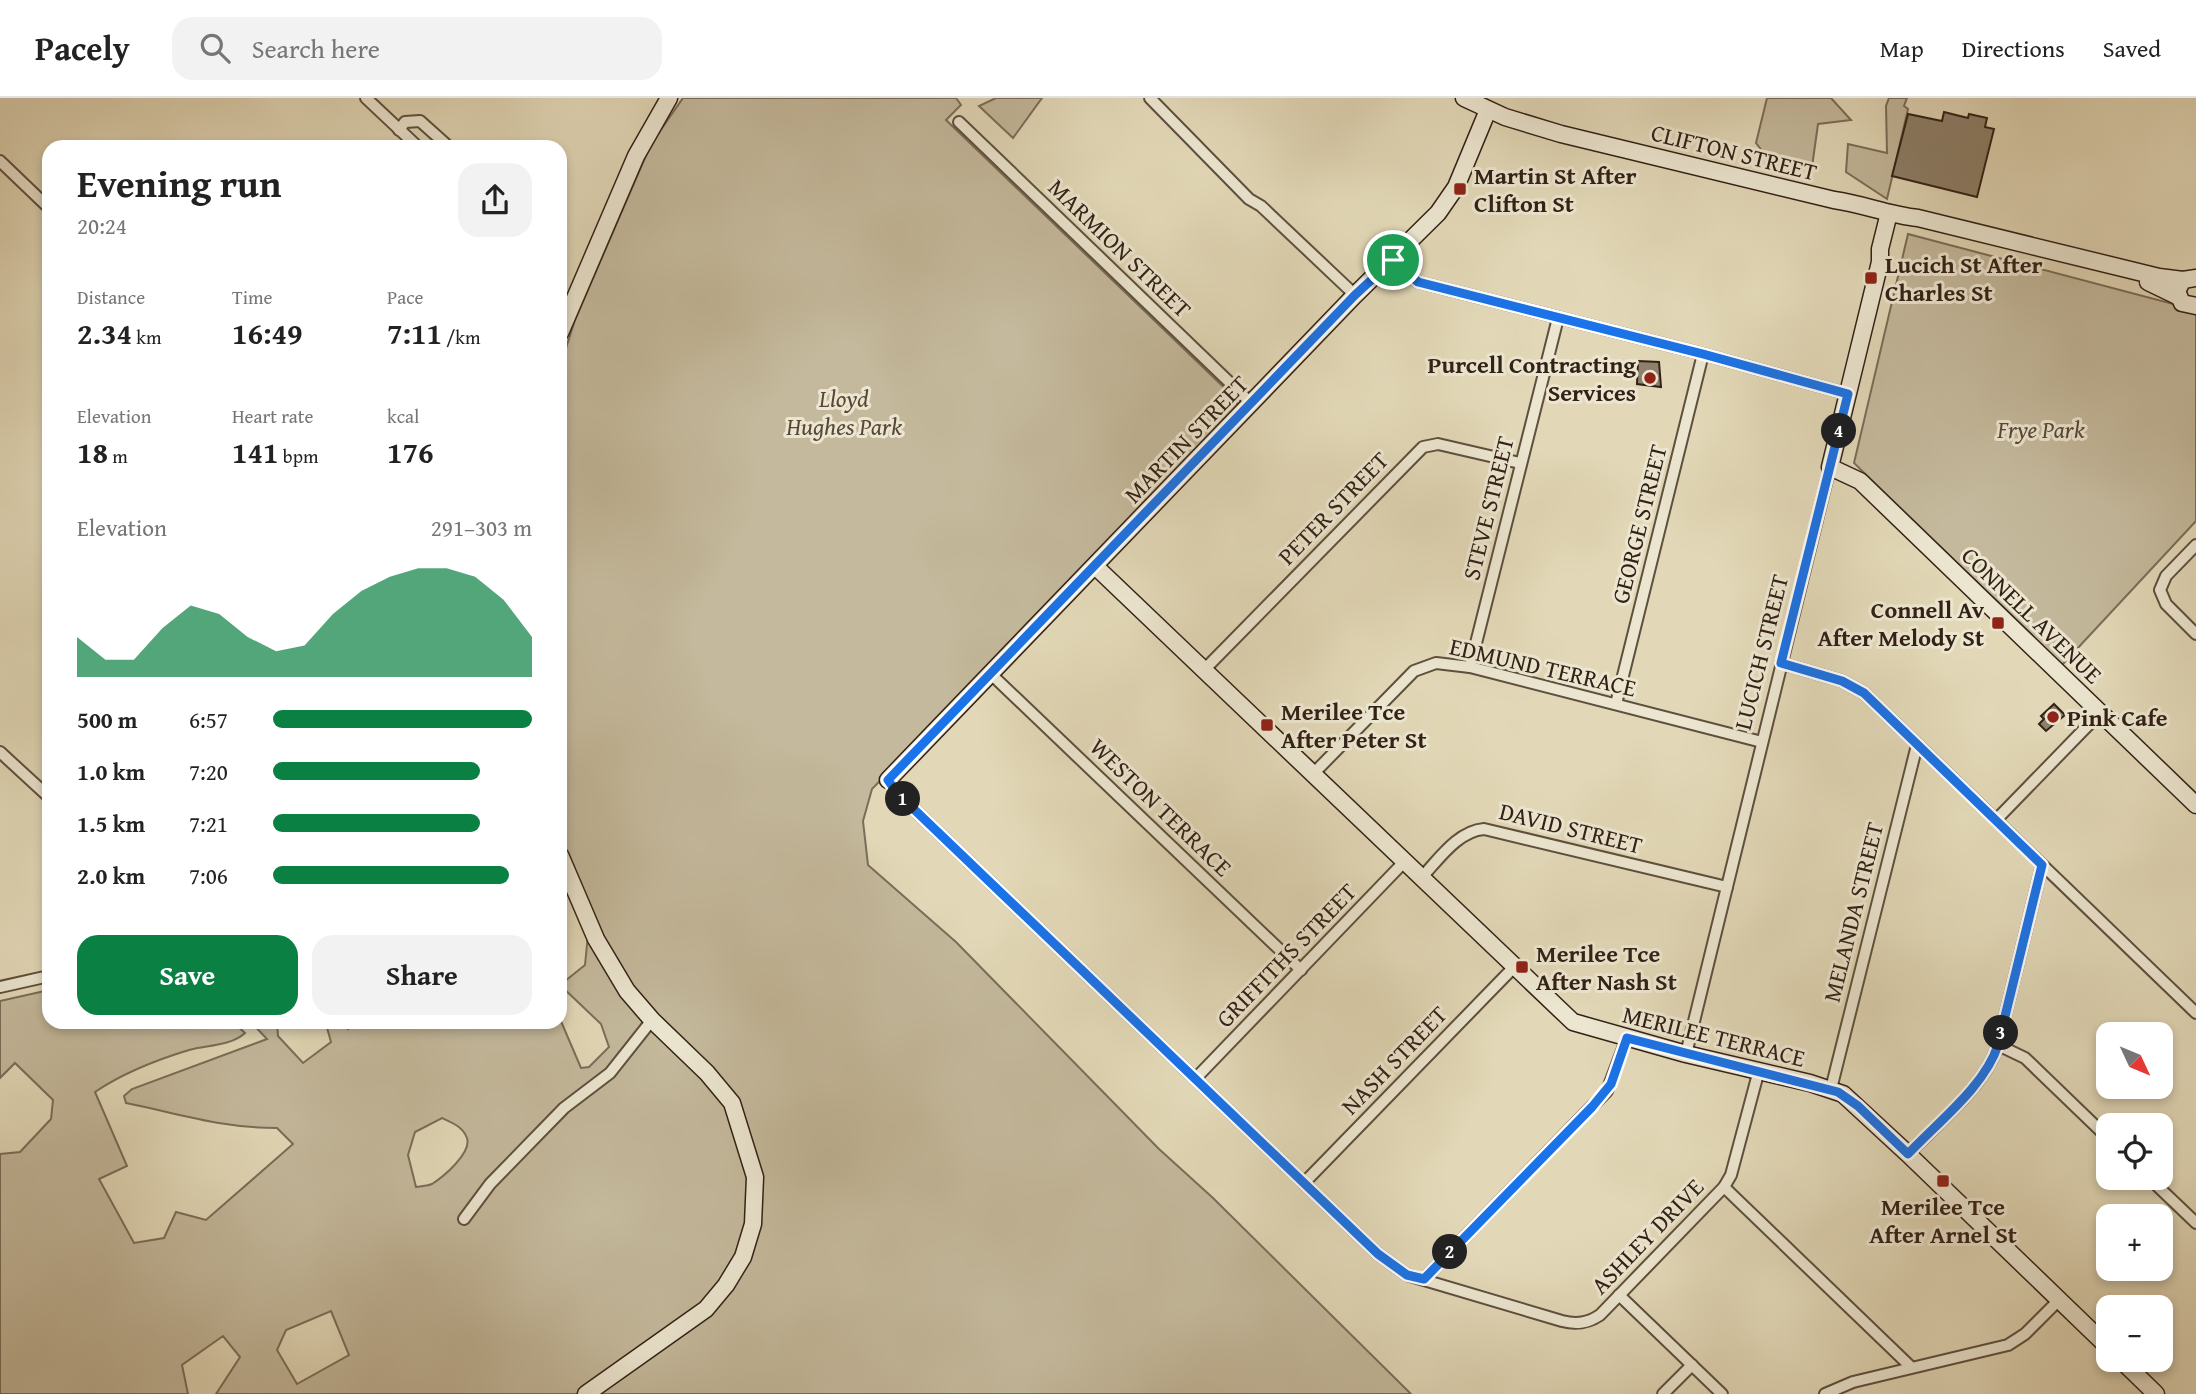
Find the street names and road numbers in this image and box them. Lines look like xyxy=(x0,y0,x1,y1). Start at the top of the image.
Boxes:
street label: CLIFTON STREET xyxy=(1648,115,1820,189)
street label: MARMION STREET xyxy=(1040,170,1200,326)
street label: MARTIN STREET xyxy=(1116,367,1256,511)
street label: STEVE STREET xyxy=(1453,432,1523,584)
street label: GEORGE STREET xyxy=(1602,441,1676,607)
street label: PETER STREET xyxy=(1270,443,1396,573)
street label: CONNELL AVENUE xyxy=(1954,539,2110,691)
street label: LUCICH STREET xyxy=(1725,571,1797,733)
street label: EDMUND TERRACE xyxy=(1446,629,1640,705)
street label: WESTON TERRACE xyxy=(1082,730,1240,884)
street label: DAVID STREET xyxy=(1496,793,1646,863)
street label: MELANDA STREET xyxy=(1814,818,1892,1006)
street label: GRIFFITHS STREET xyxy=(1208,875,1364,1035)
street label: MERILEE TERRACE xyxy=(1619,996,1809,1076)
street label: NASH STREET xyxy=(1333,998,1455,1122)
street label: ASHLEY DRIVE xyxy=(1583,1170,1711,1302)

